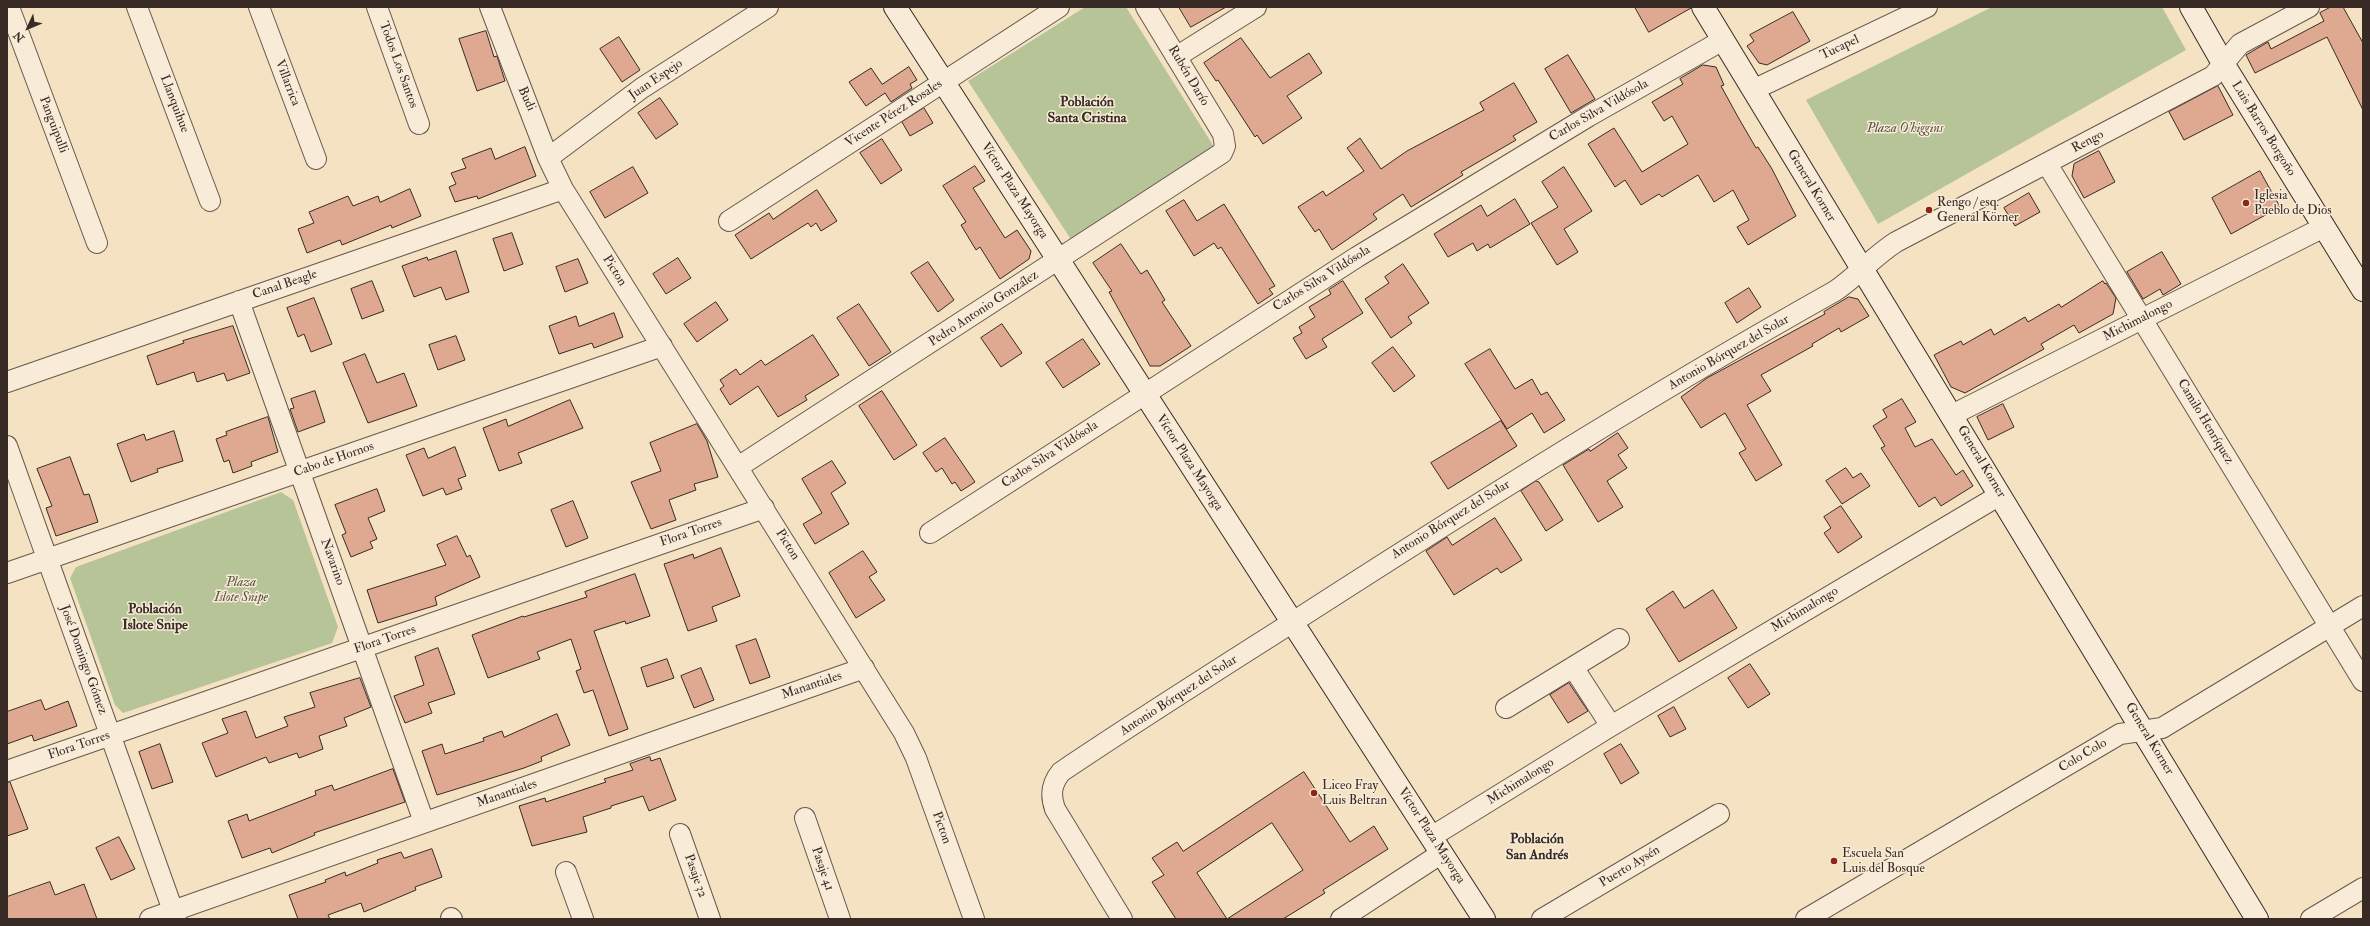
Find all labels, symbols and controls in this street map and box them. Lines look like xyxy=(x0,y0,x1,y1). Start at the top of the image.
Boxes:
north arrow xyxy=(8,8,48,48)
street label: Todos Los Santos xyxy=(375,20,421,110)
text: N xyxy=(11,29,27,45)
street label: Tucapel xyxy=(1818,32,1862,64)
street label: Rubén Darío xyxy=(1164,43,1212,109)
street label: Juan Espejo xyxy=(626,56,686,104)
street label: Villarrica xyxy=(271,58,303,108)
street label: Llanquihue xyxy=(156,73,192,135)
street label: Carlos Silva Vildósola xyxy=(1547,76,1651,146)
street label: Vicente Pérez Rosales xyxy=(843,77,945,151)
street label: Luis Barros Borgoño xyxy=(2228,79,2298,179)
street label: Budi xyxy=(514,84,538,114)
street label: Panguipulli xyxy=(35,94,71,156)
district label: Población Santa Cristina xyxy=(1047,95,1127,128)
park label: Plaza O'higgins xyxy=(1867,121,1943,137)
street label: Rengo xyxy=(2069,127,2107,157)
street label: Víctor Plaza Mayorga xyxy=(977,140,1051,242)
street label: General Korner xyxy=(1783,147,1839,225)
place label: Iglesia Pueblo de Dios xyxy=(2254,188,2332,219)
place label: Rengo / esq. General Körner xyxy=(1937,195,2019,226)
marker: Iglesia Pueblo de Dios xyxy=(2241,198,2251,208)
marker: Rengo / esq. General Körner xyxy=(1924,205,1934,215)
street label: Carlos Silva Vildósola xyxy=(1270,243,1374,315)
street label: Picton xyxy=(599,253,629,289)
street label: Canal Beagle xyxy=(251,267,319,303)
street label: Pedro Antonio González xyxy=(926,268,1042,350)
street label: Michimalongo xyxy=(2101,297,2175,345)
street label: Antonio Bórquez del Solar xyxy=(1666,312,1792,394)
street label: Camilo Henríquez xyxy=(2173,377,2237,467)
street label: Víctor Plaza Mayorga xyxy=(1152,412,1226,514)
street label: Carlos Silva Vildósola xyxy=(999,418,1101,492)
street label: General Korner xyxy=(1953,423,2009,501)
street label: Cabo de Hornos xyxy=(292,439,376,481)
street label: Antonio Bórquez del Solar xyxy=(1389,477,1513,563)
street label: Flora Torres xyxy=(658,515,724,551)
street label: Picton xyxy=(772,527,802,563)
street label: Navarino xyxy=(316,537,348,587)
park label: Plaza Islote Snipe xyxy=(214,575,268,606)
street label: Michimalongo xyxy=(1768,584,1842,636)
district label: Población Islote Snipe xyxy=(122,602,188,634)
street label: José Domingo Gómez xyxy=(56,603,110,717)
street label: Flora Torres xyxy=(352,622,418,658)
street label: Antonio Bórquez del Solar xyxy=(1117,652,1241,740)
street label: Manantiales xyxy=(780,668,844,704)
street label: General Korner xyxy=(2121,700,2177,778)
street label: Flora Torres xyxy=(46,728,112,764)
street label: Colo Colo xyxy=(2056,736,2110,776)
street label: Michimalongo xyxy=(1485,755,1557,809)
street label: Manantiales xyxy=(475,776,539,812)
place label: Liceo Fray Luis Beltran xyxy=(1322,778,1387,809)
street label: Víctor Plaza Mayorga xyxy=(1394,785,1468,887)
marker: Liceo Fray Luis Beltran xyxy=(1309,788,1319,798)
street label: Picton xyxy=(928,810,954,846)
district label: Población San Andrés xyxy=(1506,832,1568,864)
street label: Puerto Aysén xyxy=(1597,843,1663,891)
street label: Pasaje 41 xyxy=(807,845,837,893)
place label: Escuela San Luis del Bosque xyxy=(1842,846,1925,877)
street label: Pasaje 32 xyxy=(680,852,710,900)
marker: Escuela San Luis del Bosque xyxy=(1829,856,1839,866)

